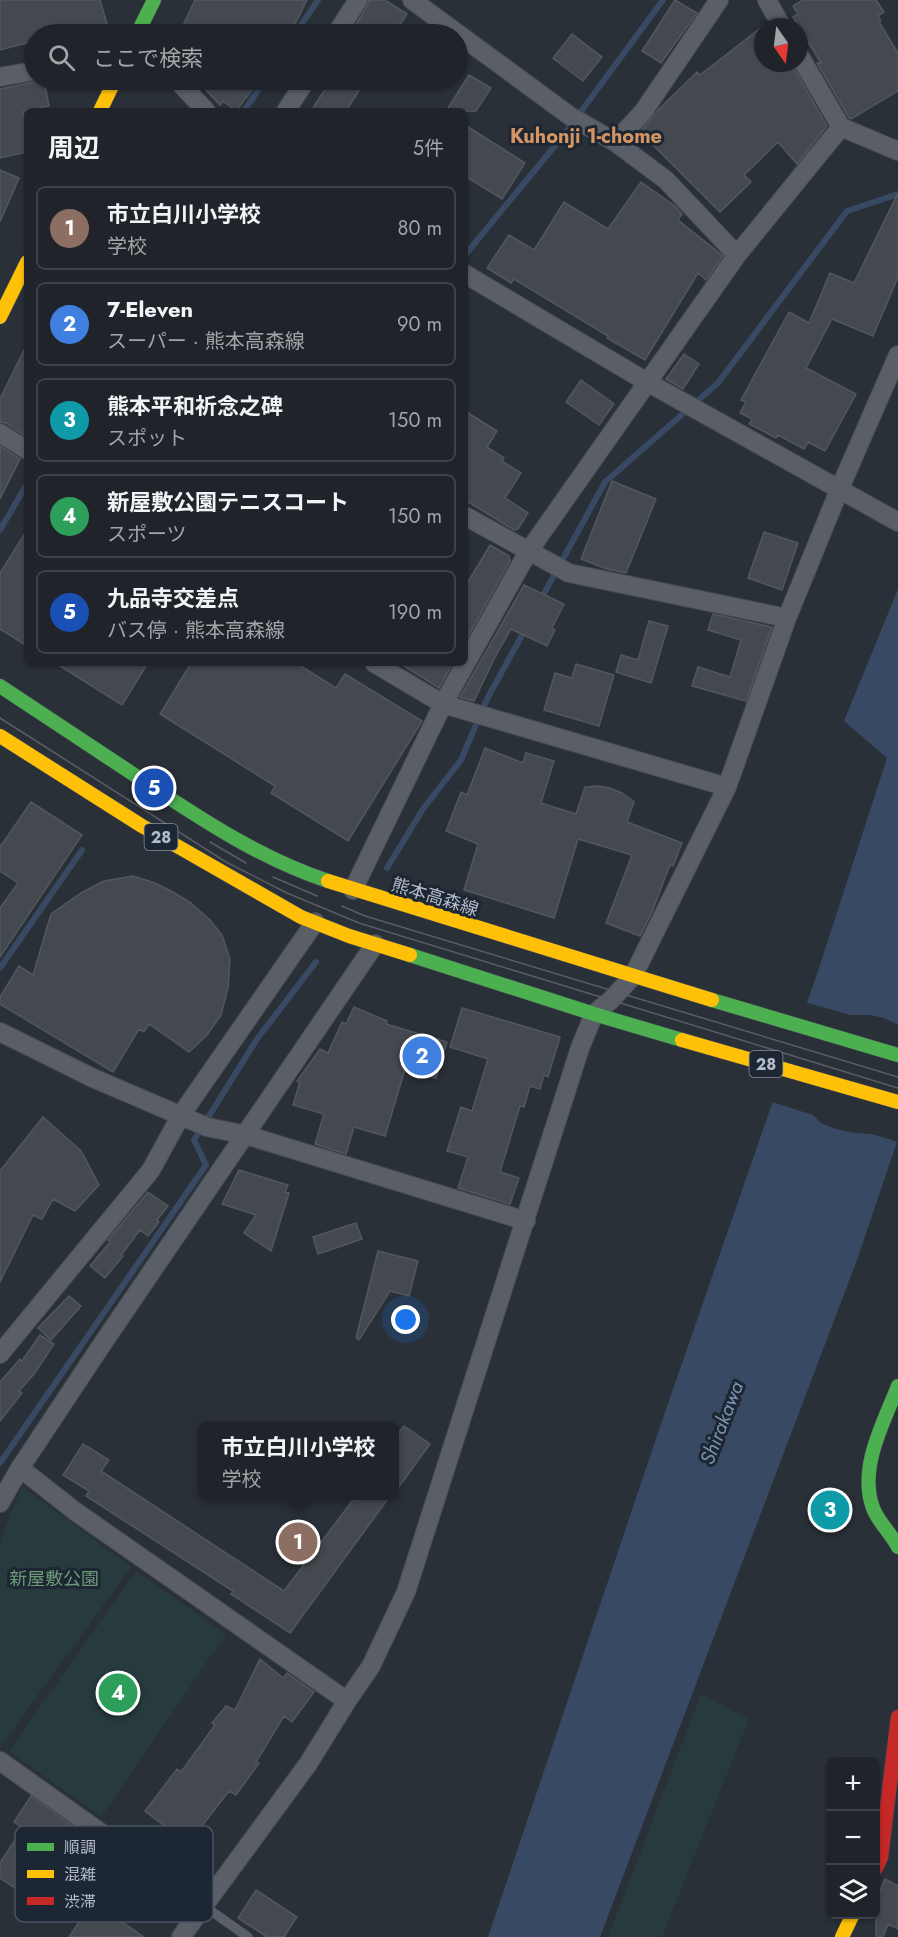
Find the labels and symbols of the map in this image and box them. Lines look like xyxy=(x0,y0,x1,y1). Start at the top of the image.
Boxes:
north arrow xyxy=(754,18,808,72)
district label: Kuhonji 1-chome xyxy=(510,122,662,151)
pin: 5 xyxy=(134,766,174,810)
road number: 28 xyxy=(144,824,178,850)
street label: 熊本高森線 xyxy=(388,871,482,923)
pin: 2 xyxy=(402,1034,442,1078)
road number: 28 xyxy=(750,1051,783,1077)
your location xyxy=(391,1305,420,1334)
water label: Shirakawa xyxy=(693,1377,751,1469)
pin: 3 xyxy=(810,1488,850,1532)
pin: 1 xyxy=(278,1520,318,1564)
park label: 新屋敷公園 xyxy=(9,1566,99,1592)
pin: 4 xyxy=(98,1670,138,1716)
legend xyxy=(15,1826,213,1922)
text: 順調 xyxy=(64,1836,96,1859)
text: 混雑 xyxy=(64,1863,96,1886)
text: 渋滞 xyxy=(64,1890,96,1913)

